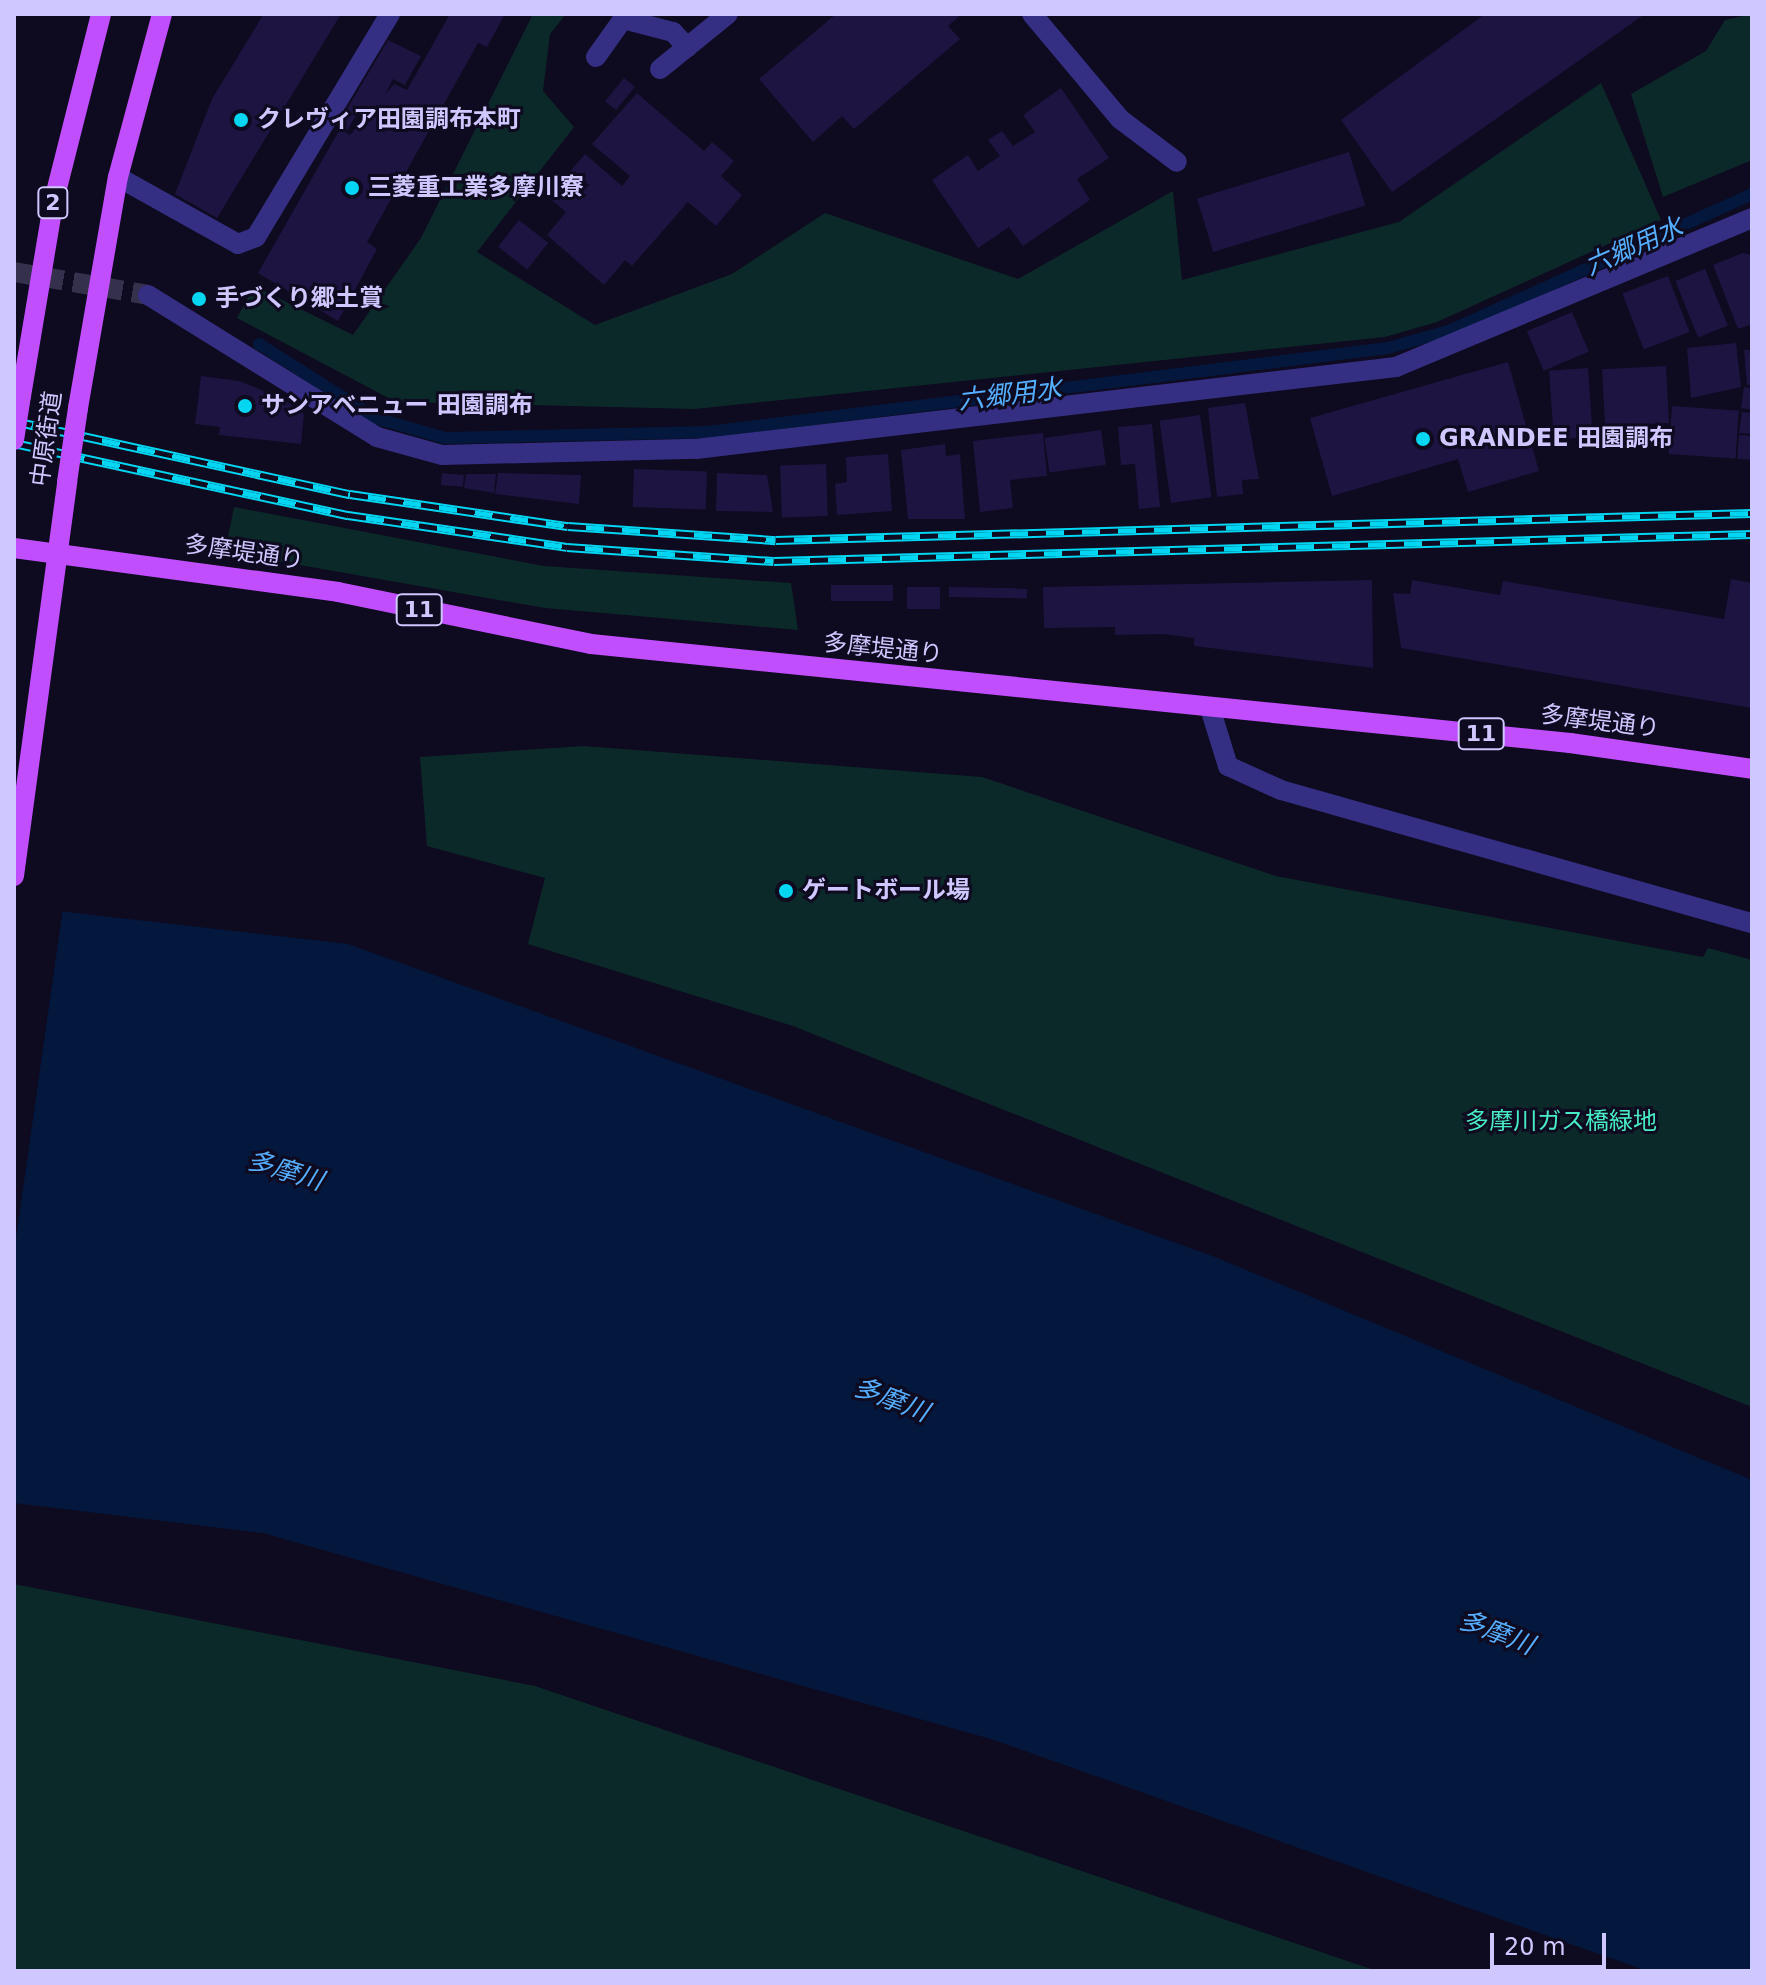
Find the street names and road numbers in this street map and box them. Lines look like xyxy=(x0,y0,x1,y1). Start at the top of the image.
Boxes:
road number: 2 xyxy=(37,185,69,221)
street label: 中原街道 xyxy=(26,389,68,489)
street label: 多摩堤通り xyxy=(183,530,305,576)
road number: 11 xyxy=(395,592,443,628)
street label: 多摩堤通り xyxy=(822,628,944,670)
street label: 多摩堤通り xyxy=(1539,700,1661,744)
road number: 11 xyxy=(1457,716,1505,752)

